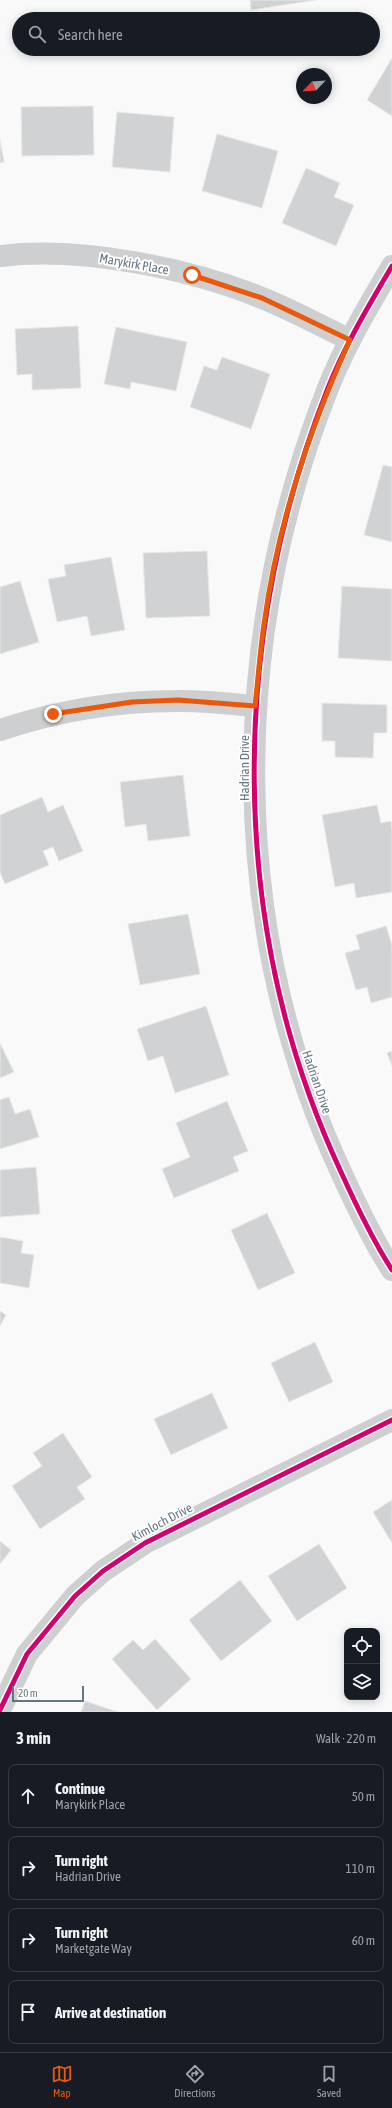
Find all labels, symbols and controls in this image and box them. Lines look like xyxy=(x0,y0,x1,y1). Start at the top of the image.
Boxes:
search box xyxy=(12,12,380,56)
icon: search xyxy=(26,23,48,45)
text: Search here xyxy=(58,26,123,43)
north arrow xyxy=(296,68,332,104)
street label: Marykirk Place xyxy=(98,251,170,277)
route start xyxy=(183,266,201,284)
route end xyxy=(44,705,62,723)
street label: Hadrian Drive xyxy=(237,735,252,801)
street label: Hadrian Drive xyxy=(299,1048,335,1116)
street label: Kimloch Drive xyxy=(129,1500,195,1544)
map controls xyxy=(344,1628,380,1700)
button: locate xyxy=(344,1628,380,1664)
button: layers xyxy=(344,1664,380,1700)
scale bar xyxy=(12,1684,84,1703)
text: 20 m xyxy=(18,1687,38,1699)
text: 3 min xyxy=(16,1728,51,1748)
text: Walk · 220 m xyxy=(316,1731,376,1746)
text: Continue xyxy=(55,1780,105,1797)
icon: ahead xyxy=(17,1785,39,1807)
text: 50 m xyxy=(352,1789,375,1804)
text: Marykirk Place xyxy=(55,1797,125,1812)
text: Turn right xyxy=(55,1852,108,1869)
icon: right xyxy=(17,1857,39,1879)
text: 110 m xyxy=(346,1861,375,1876)
text: Hadrian Drive xyxy=(55,1869,121,1884)
text: Turn right xyxy=(55,1924,108,1941)
icon: right xyxy=(17,1929,39,1951)
text: 60 m xyxy=(352,1933,375,1948)
text: Marketgate Way xyxy=(55,1941,132,1956)
icon: arrive xyxy=(17,2001,39,2023)
text: Arrive at destination xyxy=(55,2004,166,2021)
tab: Map xyxy=(51,2063,73,2099)
tab: Directions xyxy=(174,2063,215,2099)
tab: Saved xyxy=(317,2063,341,2099)

